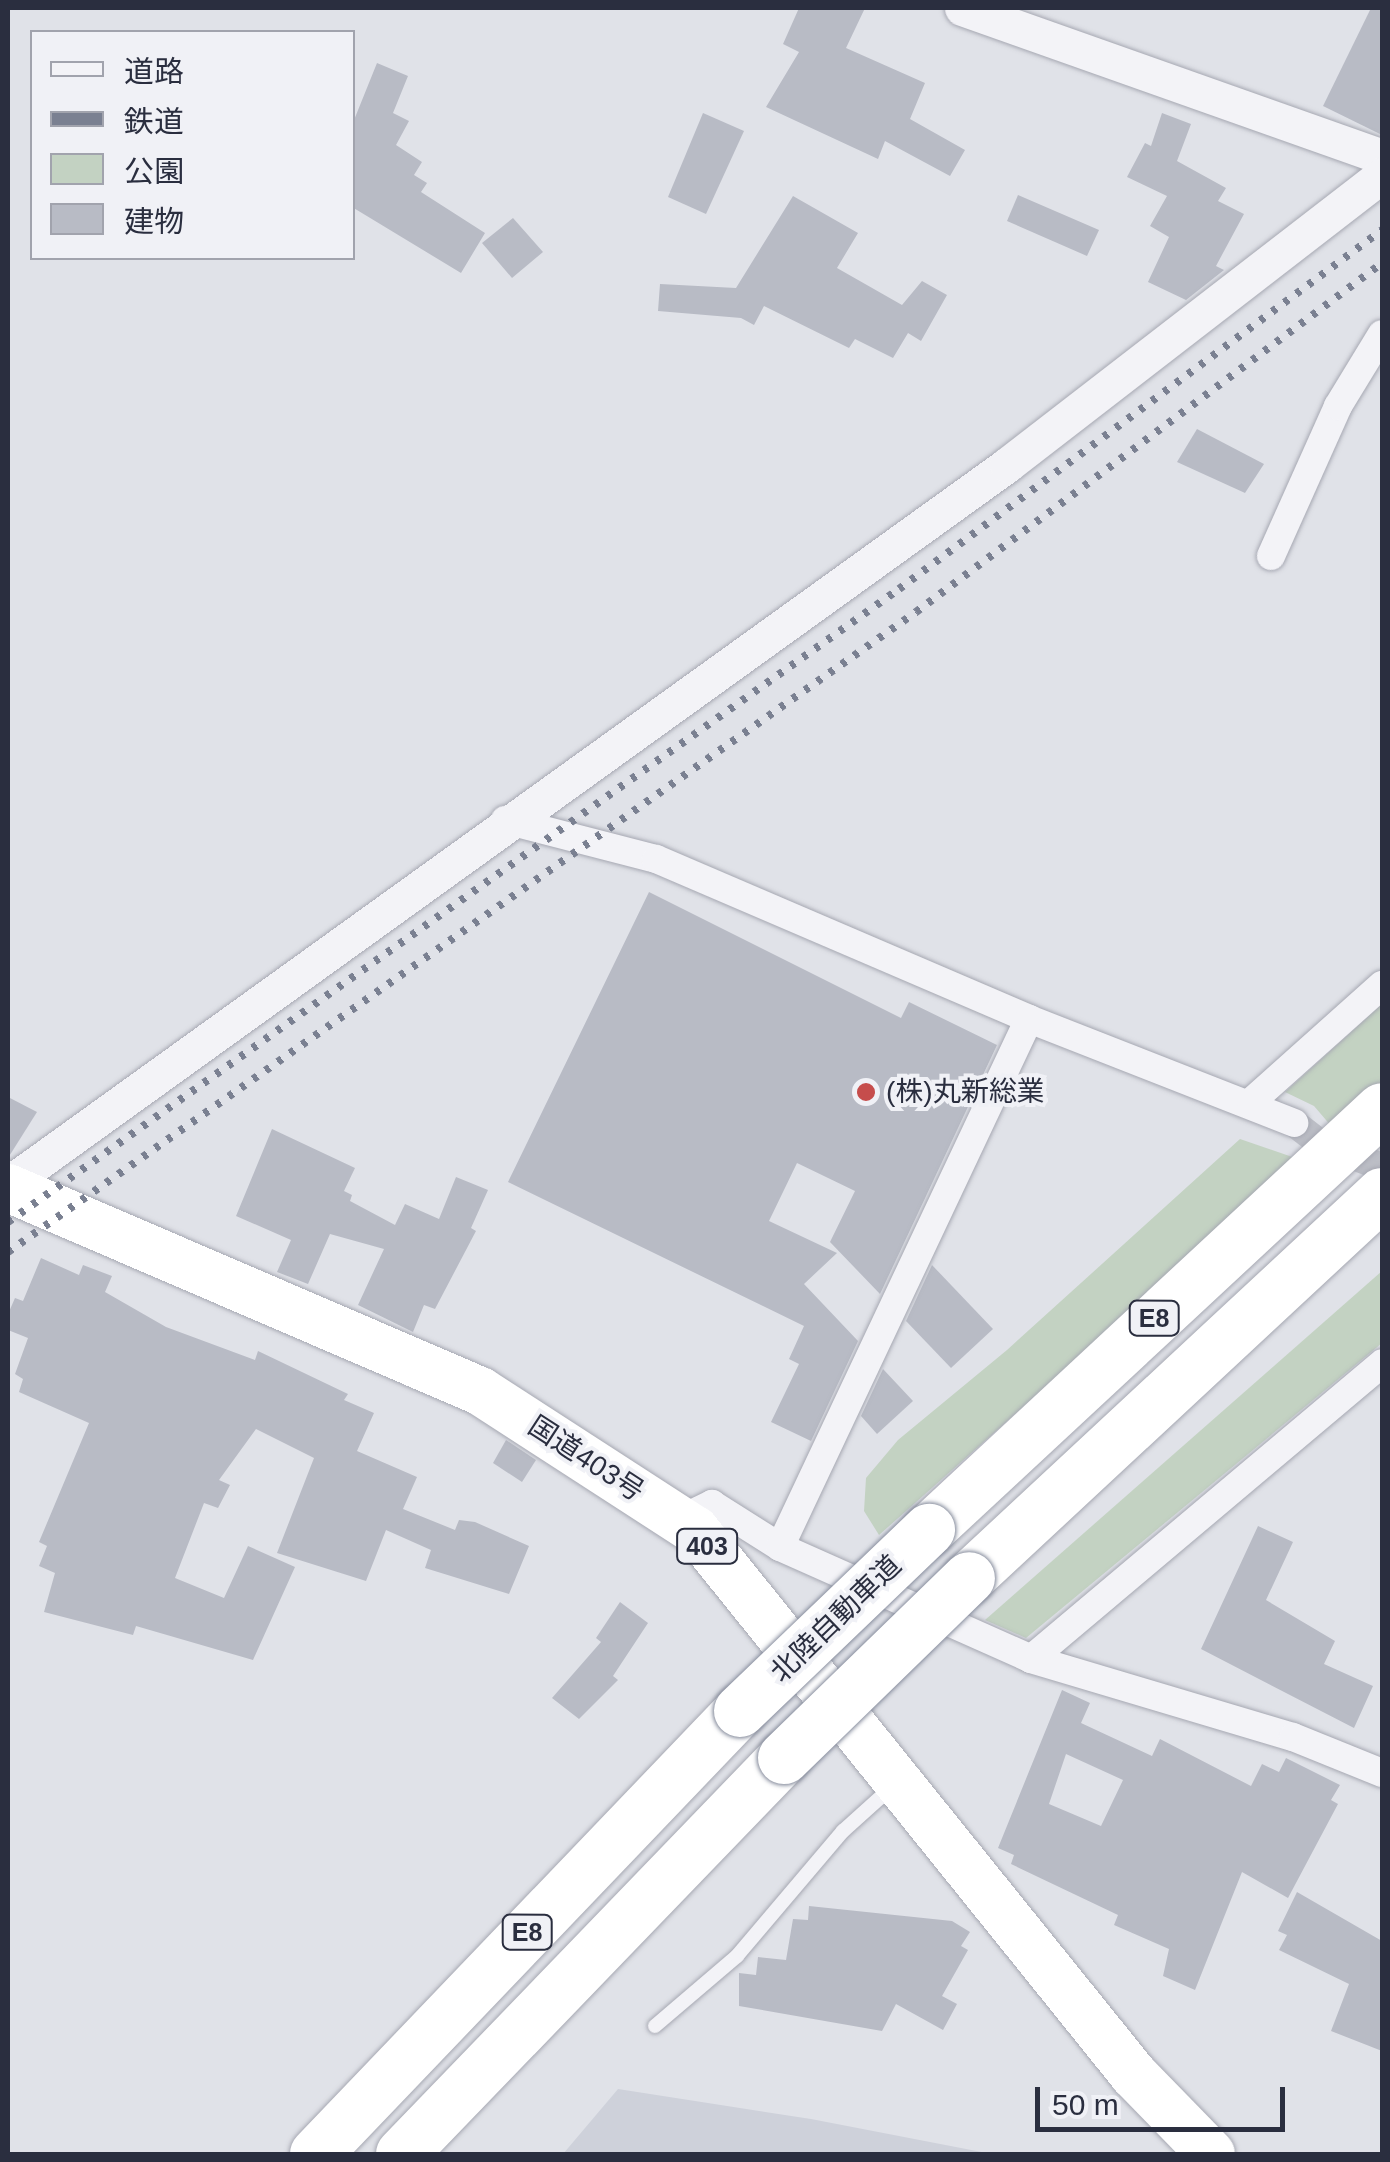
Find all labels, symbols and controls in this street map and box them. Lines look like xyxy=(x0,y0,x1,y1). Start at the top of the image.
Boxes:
legend xyxy=(30,30,355,260)
text: 道路 xyxy=(124,55,184,88)
text: 鉄道 xyxy=(124,105,184,138)
text: 公園 xyxy=(124,155,184,188)
text: 建物 xyxy=(124,205,184,238)
place label: (株)丸新総業 xyxy=(886,1075,1045,1109)
marker: (株)丸新総業 xyxy=(855,1081,877,1103)
road number: E8 xyxy=(1126,1298,1182,1338)
street label: 国道403号 xyxy=(522,1409,650,1509)
road number: 403 xyxy=(674,1526,740,1566)
street label: 北陸自動車道 xyxy=(764,1549,908,1689)
road number: E8 xyxy=(500,1912,554,1952)
scale bar xyxy=(1040,2067,1290,2129)
text: 50 m xyxy=(1052,2088,1119,2121)

